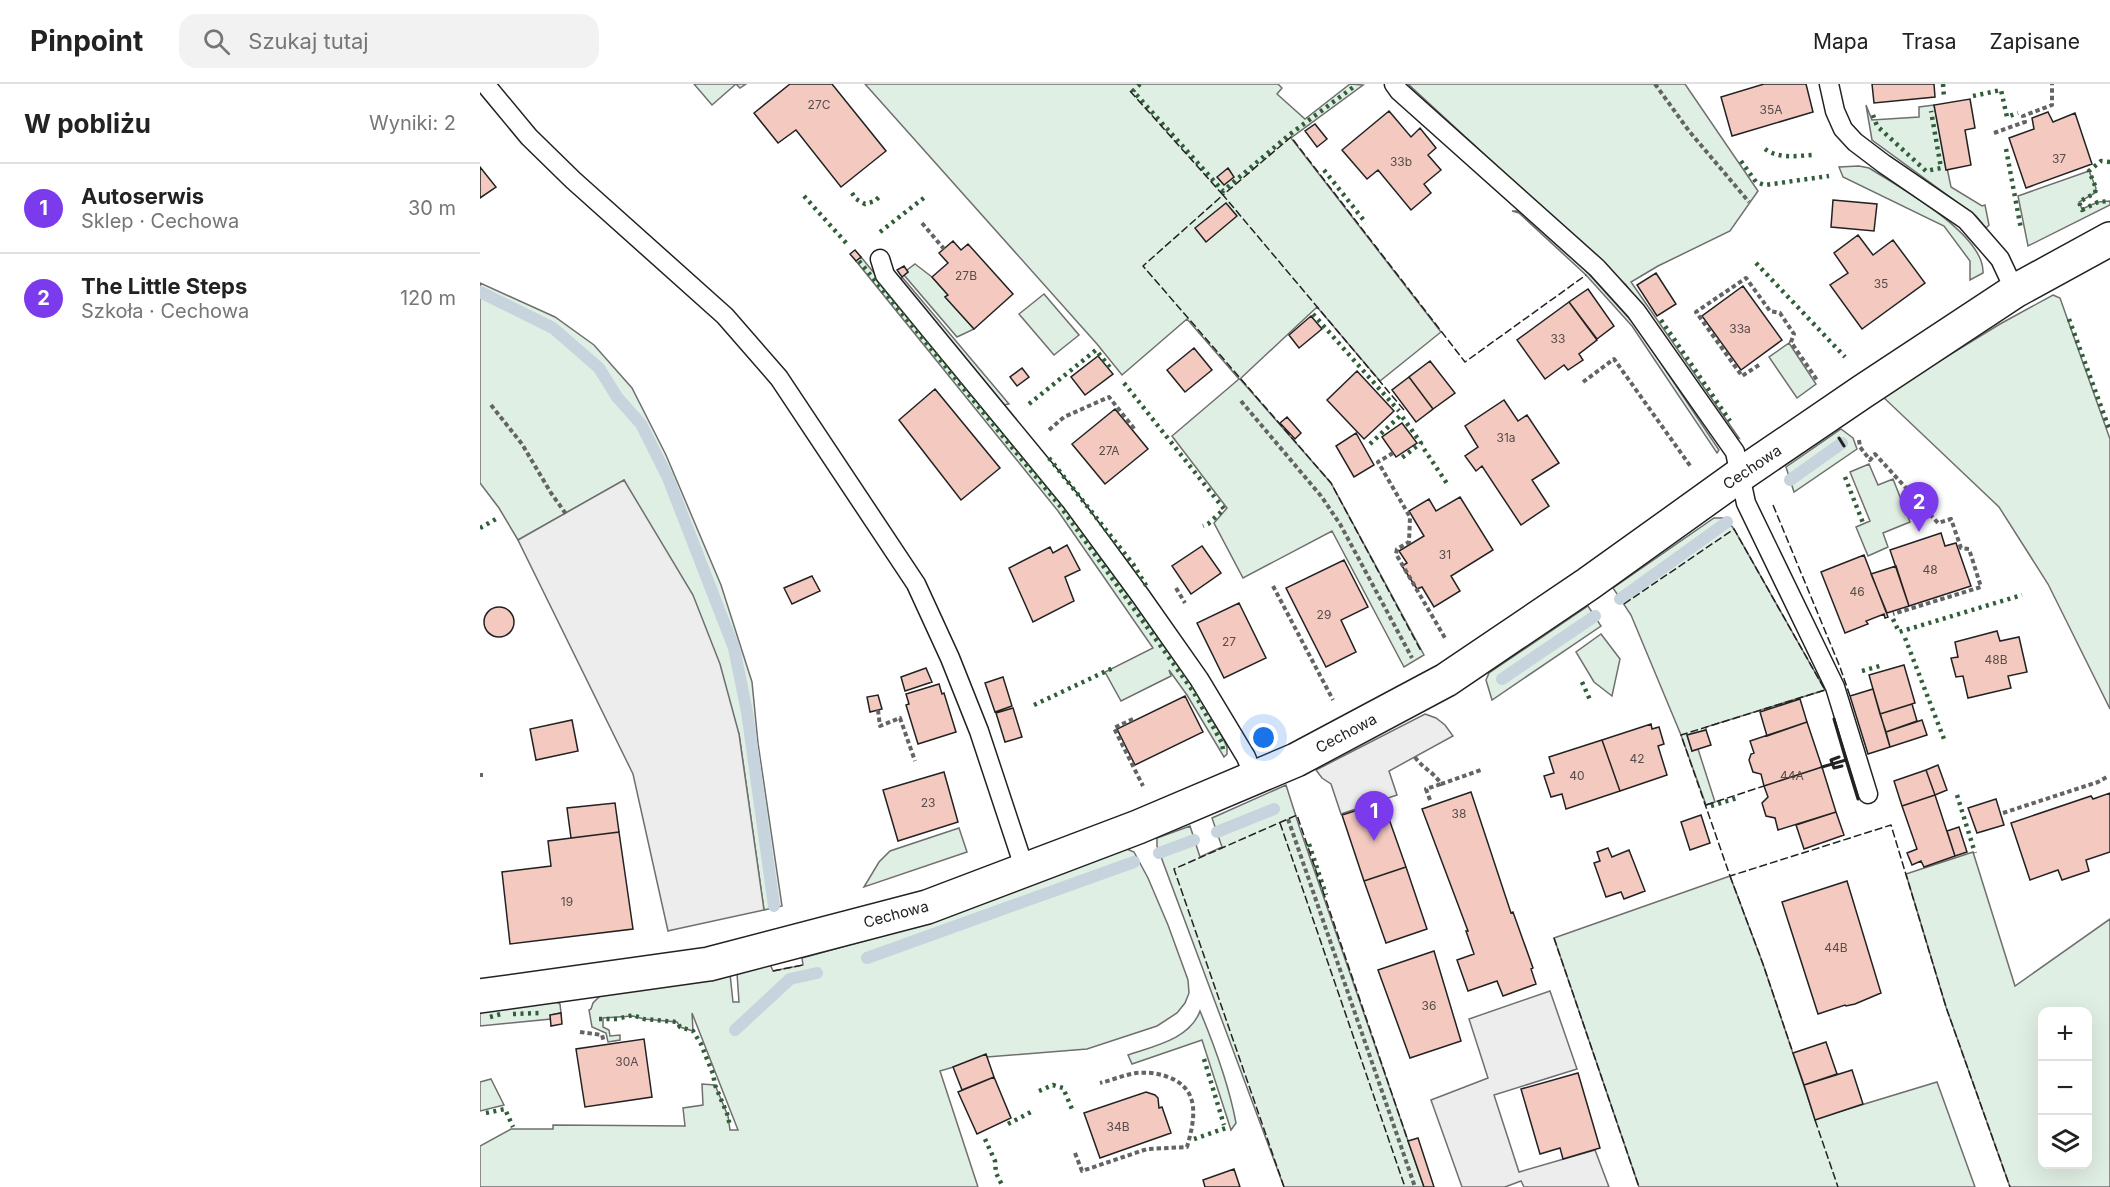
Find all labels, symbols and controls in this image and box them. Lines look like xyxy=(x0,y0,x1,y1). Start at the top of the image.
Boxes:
search box xyxy=(179,14,599,68)
text: Pinpoint xyxy=(30,24,143,58)
icon: search xyxy=(200,25,233,58)
text: Szukaj tutaj xyxy=(248,28,369,54)
text: Mapa xyxy=(1813,29,1869,54)
text: Trasa xyxy=(1902,29,1957,54)
text: Zapisane xyxy=(1990,29,2080,54)
house number: 27C xyxy=(808,97,831,112)
house number: 35A xyxy=(1760,102,1783,117)
text: W pobliżu xyxy=(24,108,151,139)
text: Wyniki: 2 xyxy=(369,111,456,135)
house number: 37 xyxy=(2052,151,2066,166)
house number: 33b xyxy=(1390,154,1412,169)
text: Autoserwis xyxy=(81,183,204,209)
text: 1 xyxy=(39,196,48,220)
text: 30 m xyxy=(408,196,456,220)
text: Sklep · Cechowa xyxy=(81,209,239,233)
house number: 27B xyxy=(955,268,977,283)
text: The Little Steps xyxy=(81,273,247,299)
house number: 35 xyxy=(1874,276,1888,291)
text: 2 xyxy=(37,286,50,310)
text: 120 m xyxy=(400,286,456,310)
text: Szkoła · Cechowa xyxy=(81,299,249,323)
house number: 33a xyxy=(1729,321,1751,336)
house number: 33 xyxy=(1551,331,1565,346)
house number: 31a xyxy=(1496,430,1516,445)
street label: Cechowa xyxy=(1719,441,1785,493)
house number: 27A xyxy=(1098,443,1120,458)
pin: 2 xyxy=(1900,482,1938,532)
house number: 31 xyxy=(1439,547,1451,562)
house number: 48 xyxy=(1922,562,1938,577)
house number: 46 xyxy=(1849,584,1865,599)
house number: 29 xyxy=(1317,607,1331,622)
house number: 27 xyxy=(1222,634,1236,649)
house number: 48B xyxy=(1984,652,2008,667)
street label: Cechowa xyxy=(1312,709,1380,757)
your location xyxy=(1249,723,1278,752)
house number: 42 xyxy=(1629,751,1645,766)
house number: 40 xyxy=(1569,768,1585,783)
house number: 44A xyxy=(1780,768,1804,783)
pin: 1 xyxy=(1354,792,1394,841)
house number: 23 xyxy=(921,795,935,810)
house number: 38 xyxy=(1452,806,1466,821)
house number: 19 xyxy=(561,894,573,909)
street label: Cechowa xyxy=(861,896,931,932)
house number: 44B xyxy=(1824,940,1848,955)
house number: 36 xyxy=(1422,998,1436,1013)
map controls xyxy=(2038,1007,2092,1169)
button: + xyxy=(2038,1007,2092,1061)
house number: 30A xyxy=(615,1054,639,1069)
button: − xyxy=(2038,1061,2092,1115)
button: layers xyxy=(2038,1115,2092,1169)
house number: 34B xyxy=(1106,1119,1130,1134)

